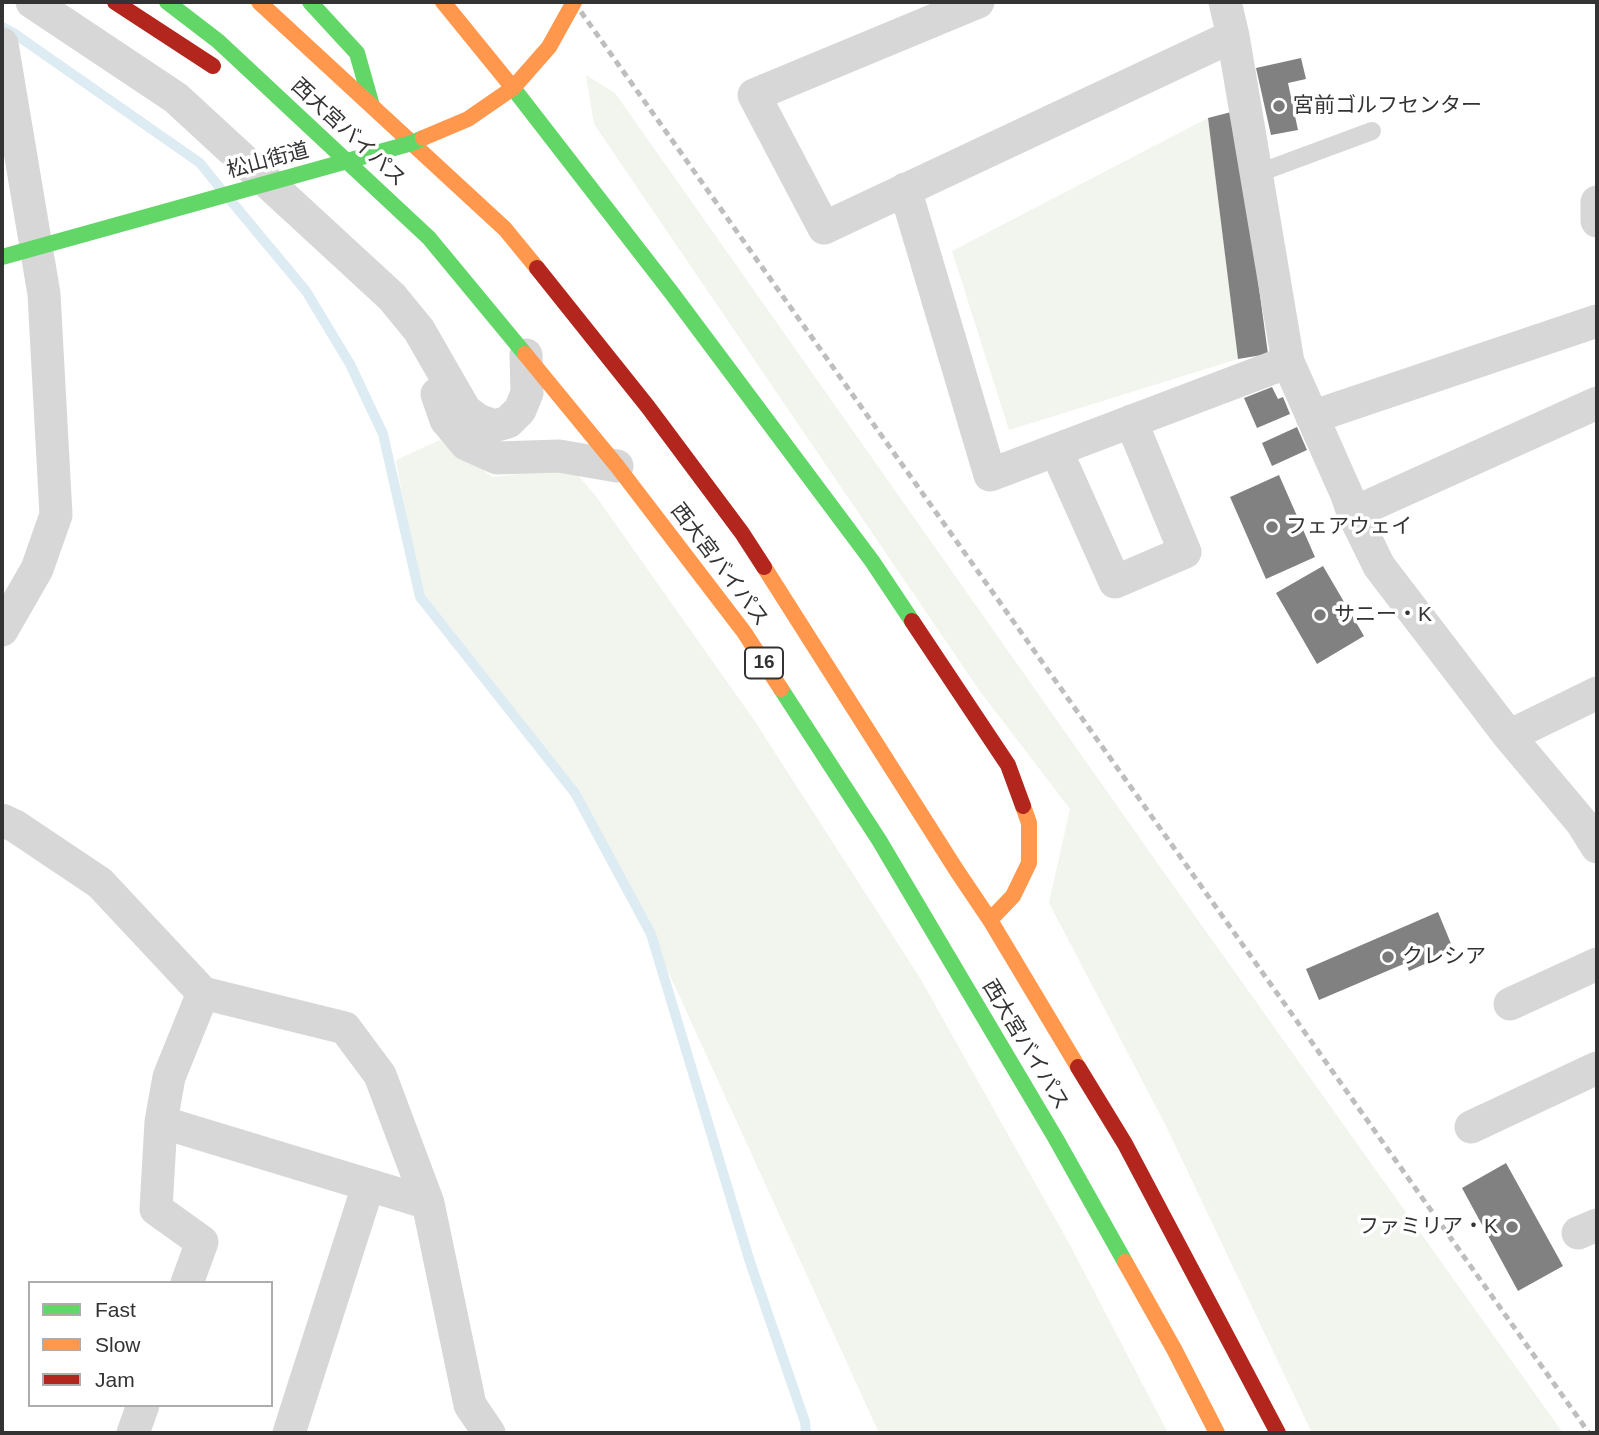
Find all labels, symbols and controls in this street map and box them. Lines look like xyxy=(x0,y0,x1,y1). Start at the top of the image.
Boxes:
street label: 西大宮バイパス xyxy=(286,74,410,192)
place label: 宮前ゴルフセンター xyxy=(1293,93,1482,119)
marker: 宮前ゴルフセンター xyxy=(1271,98,1287,114)
street label: 松山街道 xyxy=(224,138,312,184)
street label: 西大宮バイパス xyxy=(665,499,773,631)
place label: フェアウェイ xyxy=(1286,514,1412,540)
marker: フェアウェイ xyxy=(1264,519,1280,535)
place label: サニー・K xyxy=(1334,602,1432,628)
marker: サニー・K xyxy=(1312,607,1328,623)
road number: 16 xyxy=(745,648,783,678)
place label: クレシア xyxy=(1402,944,1486,970)
marker: クレシア xyxy=(1380,949,1396,965)
street label: 西大宮バイパス xyxy=(976,976,1074,1114)
place label: ファミリア・K xyxy=(1358,1214,1498,1240)
marker: ファミリア・K xyxy=(1504,1219,1520,1235)
legend xyxy=(28,1281,273,1407)
text: Fast xyxy=(95,1298,136,1321)
text: Slow xyxy=(95,1333,141,1356)
text: Jam xyxy=(95,1368,135,1391)

